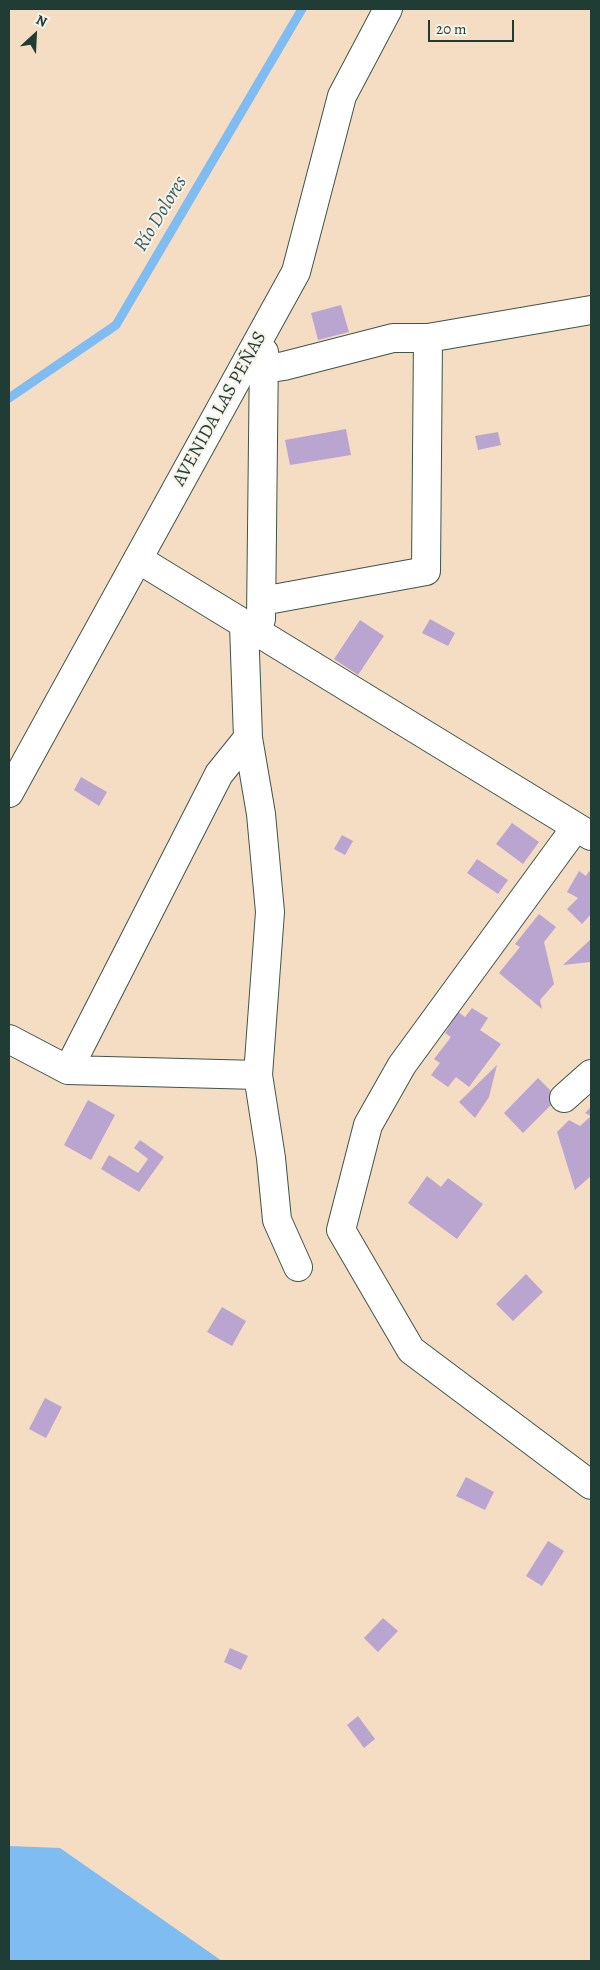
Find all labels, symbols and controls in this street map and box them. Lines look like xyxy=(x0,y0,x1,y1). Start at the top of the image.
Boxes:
north arrow xyxy=(10,10,60,60)
text: N xyxy=(33,10,50,32)
scale bar xyxy=(430,10,516,42)
text: 20 m xyxy=(436,19,467,39)
water label: Río Dolores xyxy=(129,172,193,256)
street label: AVENIDA LAS PEÑAS xyxy=(168,328,272,490)

